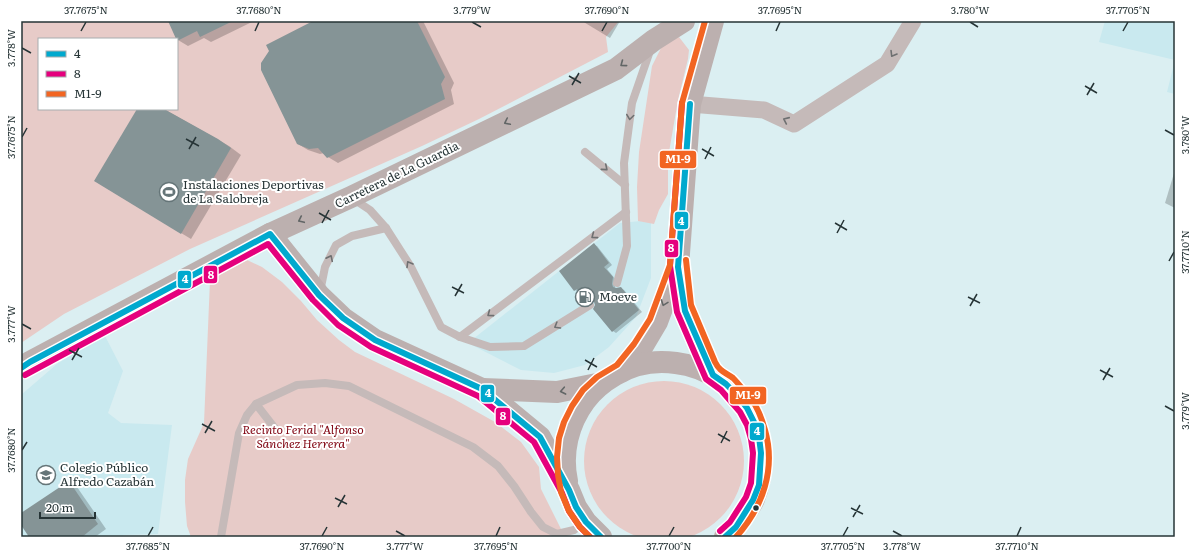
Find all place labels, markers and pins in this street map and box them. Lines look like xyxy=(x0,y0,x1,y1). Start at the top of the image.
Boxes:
place label: Instalaciones Deportivas de La Salobreja xyxy=(183,175,324,207)
sports icon: Instalaciones Deportivas de La Salobreja xyxy=(158,181,180,203)
fuel station icon: Moeve xyxy=(574,286,596,308)
place label: Moeve xyxy=(599,287,637,305)
place label: Colegio Público Alfredo Cazabán xyxy=(60,458,154,490)
school or university icon: Colegio Público Alfredo Cazabán xyxy=(35,464,57,486)
unlabelled marker xyxy=(751,503,761,513)

